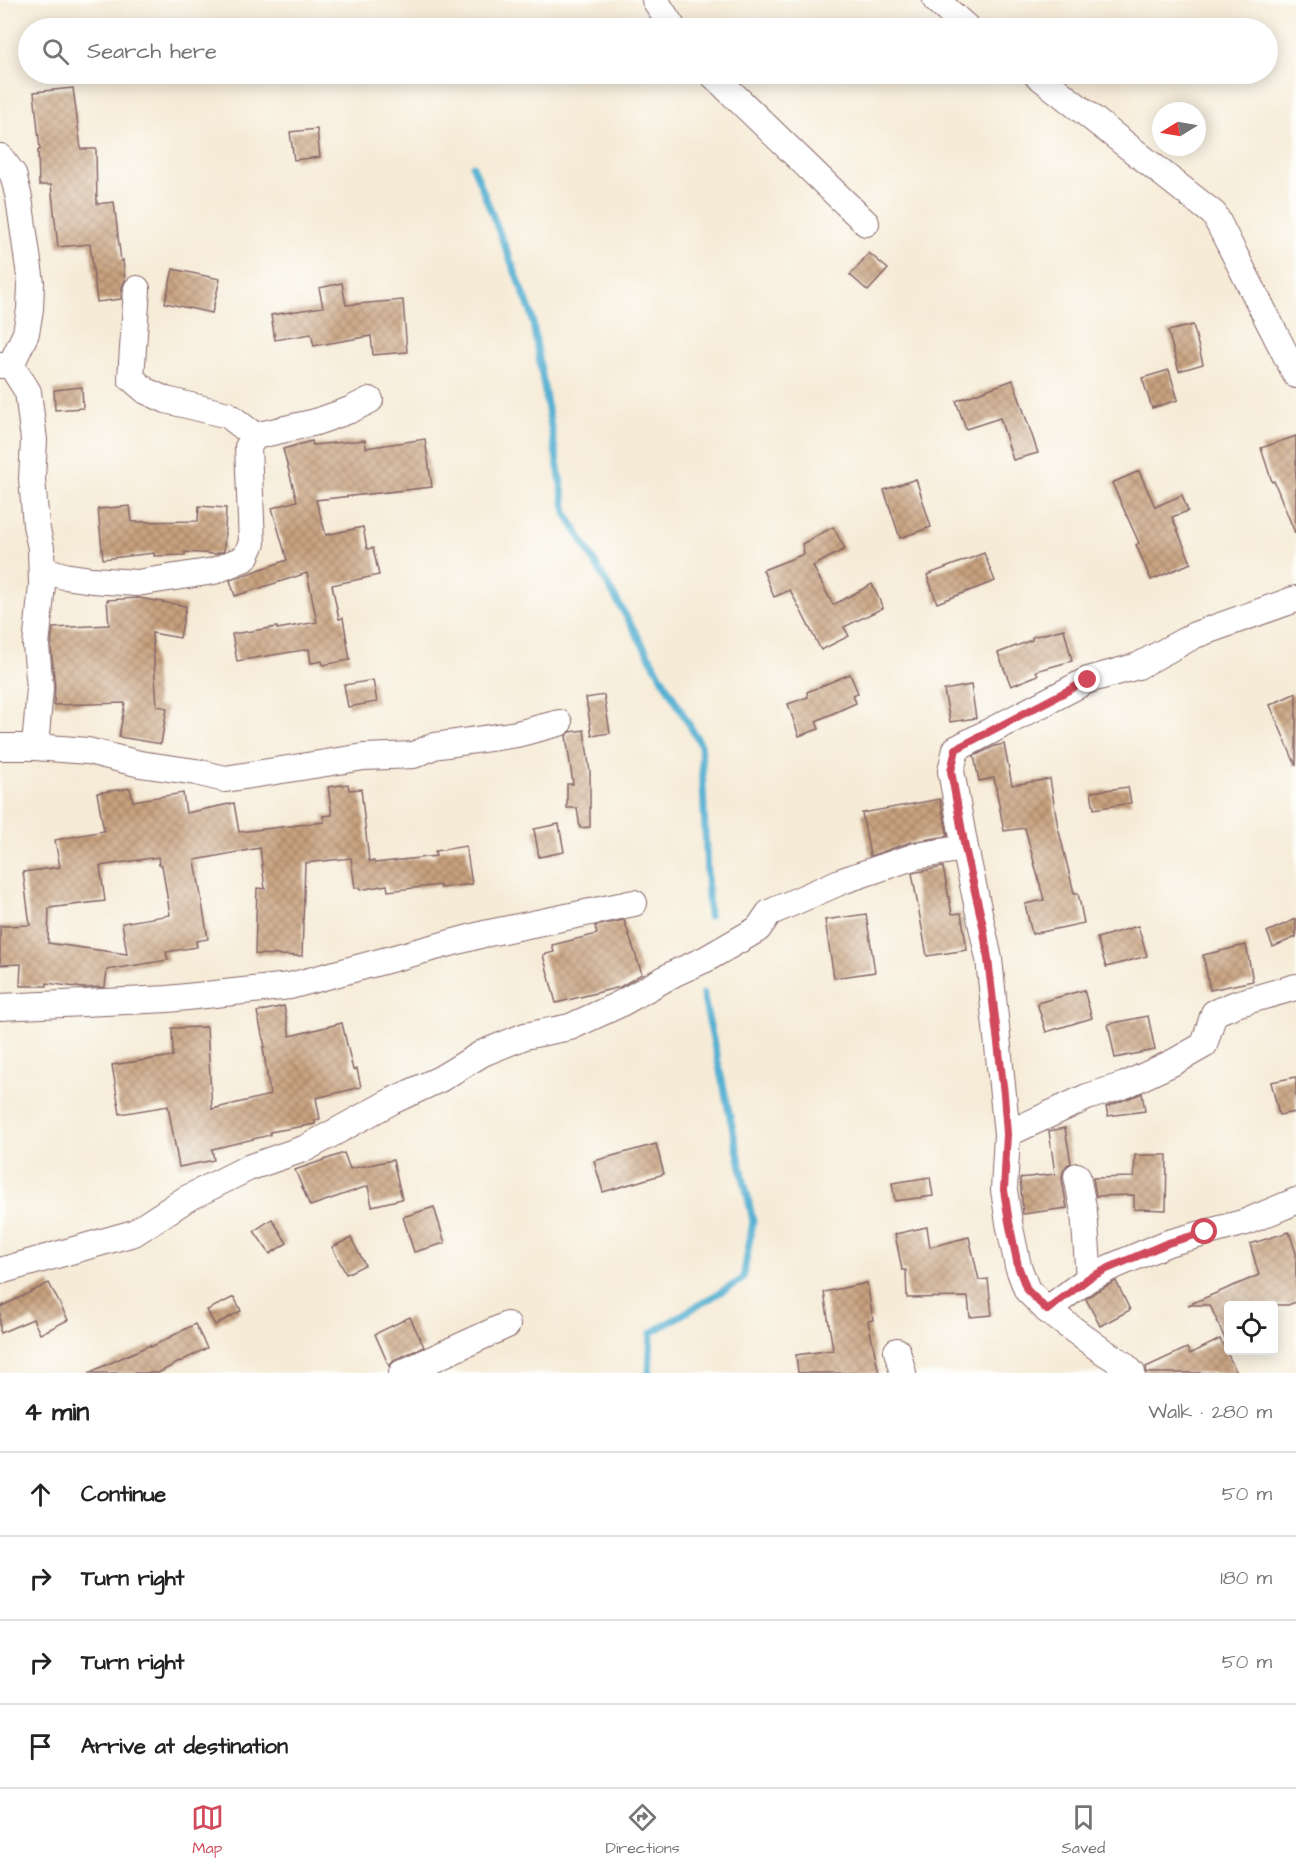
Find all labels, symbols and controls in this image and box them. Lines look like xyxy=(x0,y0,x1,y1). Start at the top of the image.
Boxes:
search box xyxy=(18,18,1278,84)
icon: search xyxy=(39,35,72,68)
text: Search here xyxy=(87,36,217,67)
north arrow xyxy=(1152,102,1206,156)
route end xyxy=(1074,666,1100,692)
route start xyxy=(1191,1218,1217,1244)
map controls xyxy=(1224,1301,1278,1355)
button: locate xyxy=(1224,1301,1278,1355)
text: 4 min xyxy=(24,1394,89,1430)
text: Walk · 280 m xyxy=(1148,1398,1272,1426)
icon: ahead xyxy=(24,1478,57,1511)
text: Continue xyxy=(81,1479,166,1510)
text: 50 m xyxy=(1222,1480,1272,1508)
icon: right xyxy=(24,1562,57,1595)
text: Turn right xyxy=(81,1563,184,1594)
text: 180 m xyxy=(1220,1564,1272,1592)
icon: right xyxy=(24,1646,57,1679)
text: Turn right xyxy=(81,1647,184,1678)
text: 50 m xyxy=(1222,1648,1272,1676)
icon: arrive xyxy=(24,1730,57,1763)
text: Arrive at destination xyxy=(81,1731,288,1762)
tab: Map xyxy=(191,1801,224,1859)
tab: Directions xyxy=(606,1801,680,1859)
tab: Saved xyxy=(1062,1801,1105,1859)

